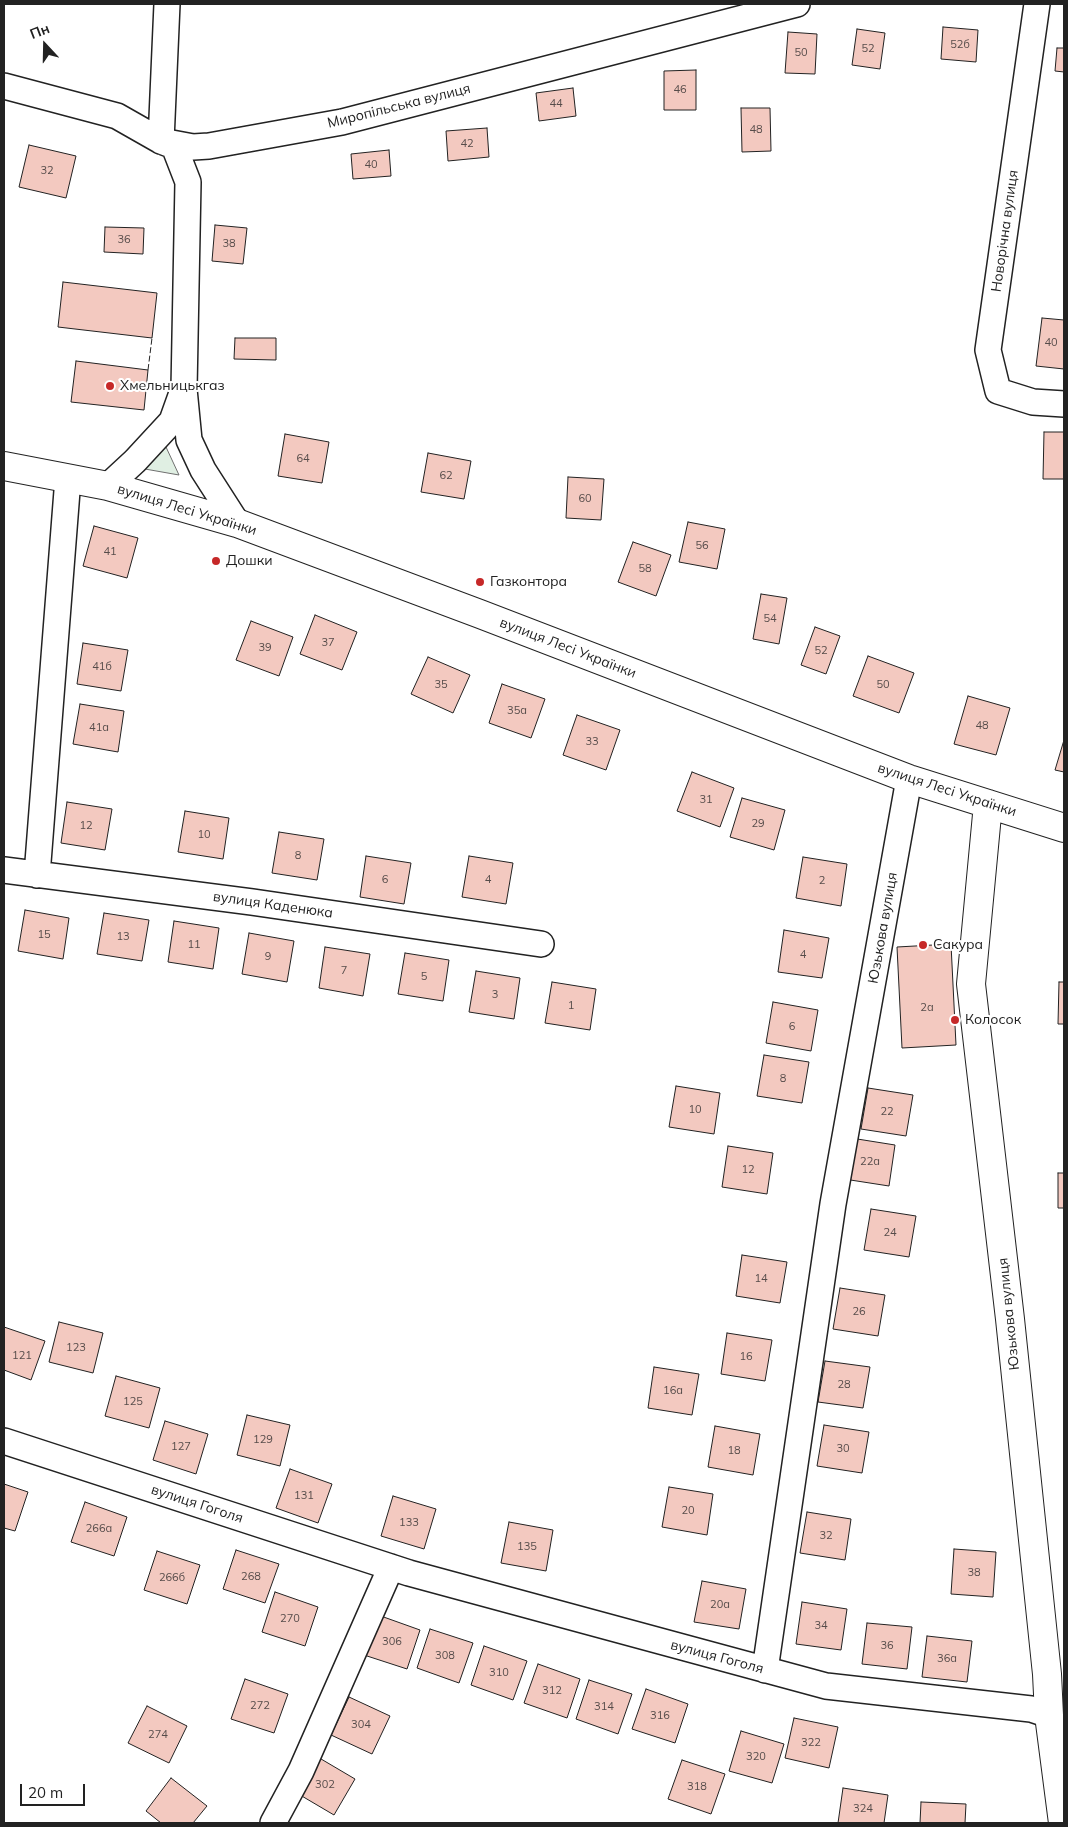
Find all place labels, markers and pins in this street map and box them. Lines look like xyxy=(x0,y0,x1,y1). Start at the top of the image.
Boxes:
place label: Хмельницькгаз xyxy=(120,378,225,394)
marker: Хмельницькгаз xyxy=(104,380,116,392)
place label: Дошки xyxy=(226,553,273,569)
marker: Дошки xyxy=(210,555,222,567)
place label: Газконтора xyxy=(490,574,567,590)
marker: Газконтора xyxy=(474,576,486,588)
place label: Сакура xyxy=(933,937,983,953)
marker: Сакура xyxy=(917,939,929,951)
place label: Колосок xyxy=(965,1012,1021,1028)
marker: Колосок xyxy=(949,1014,961,1026)

